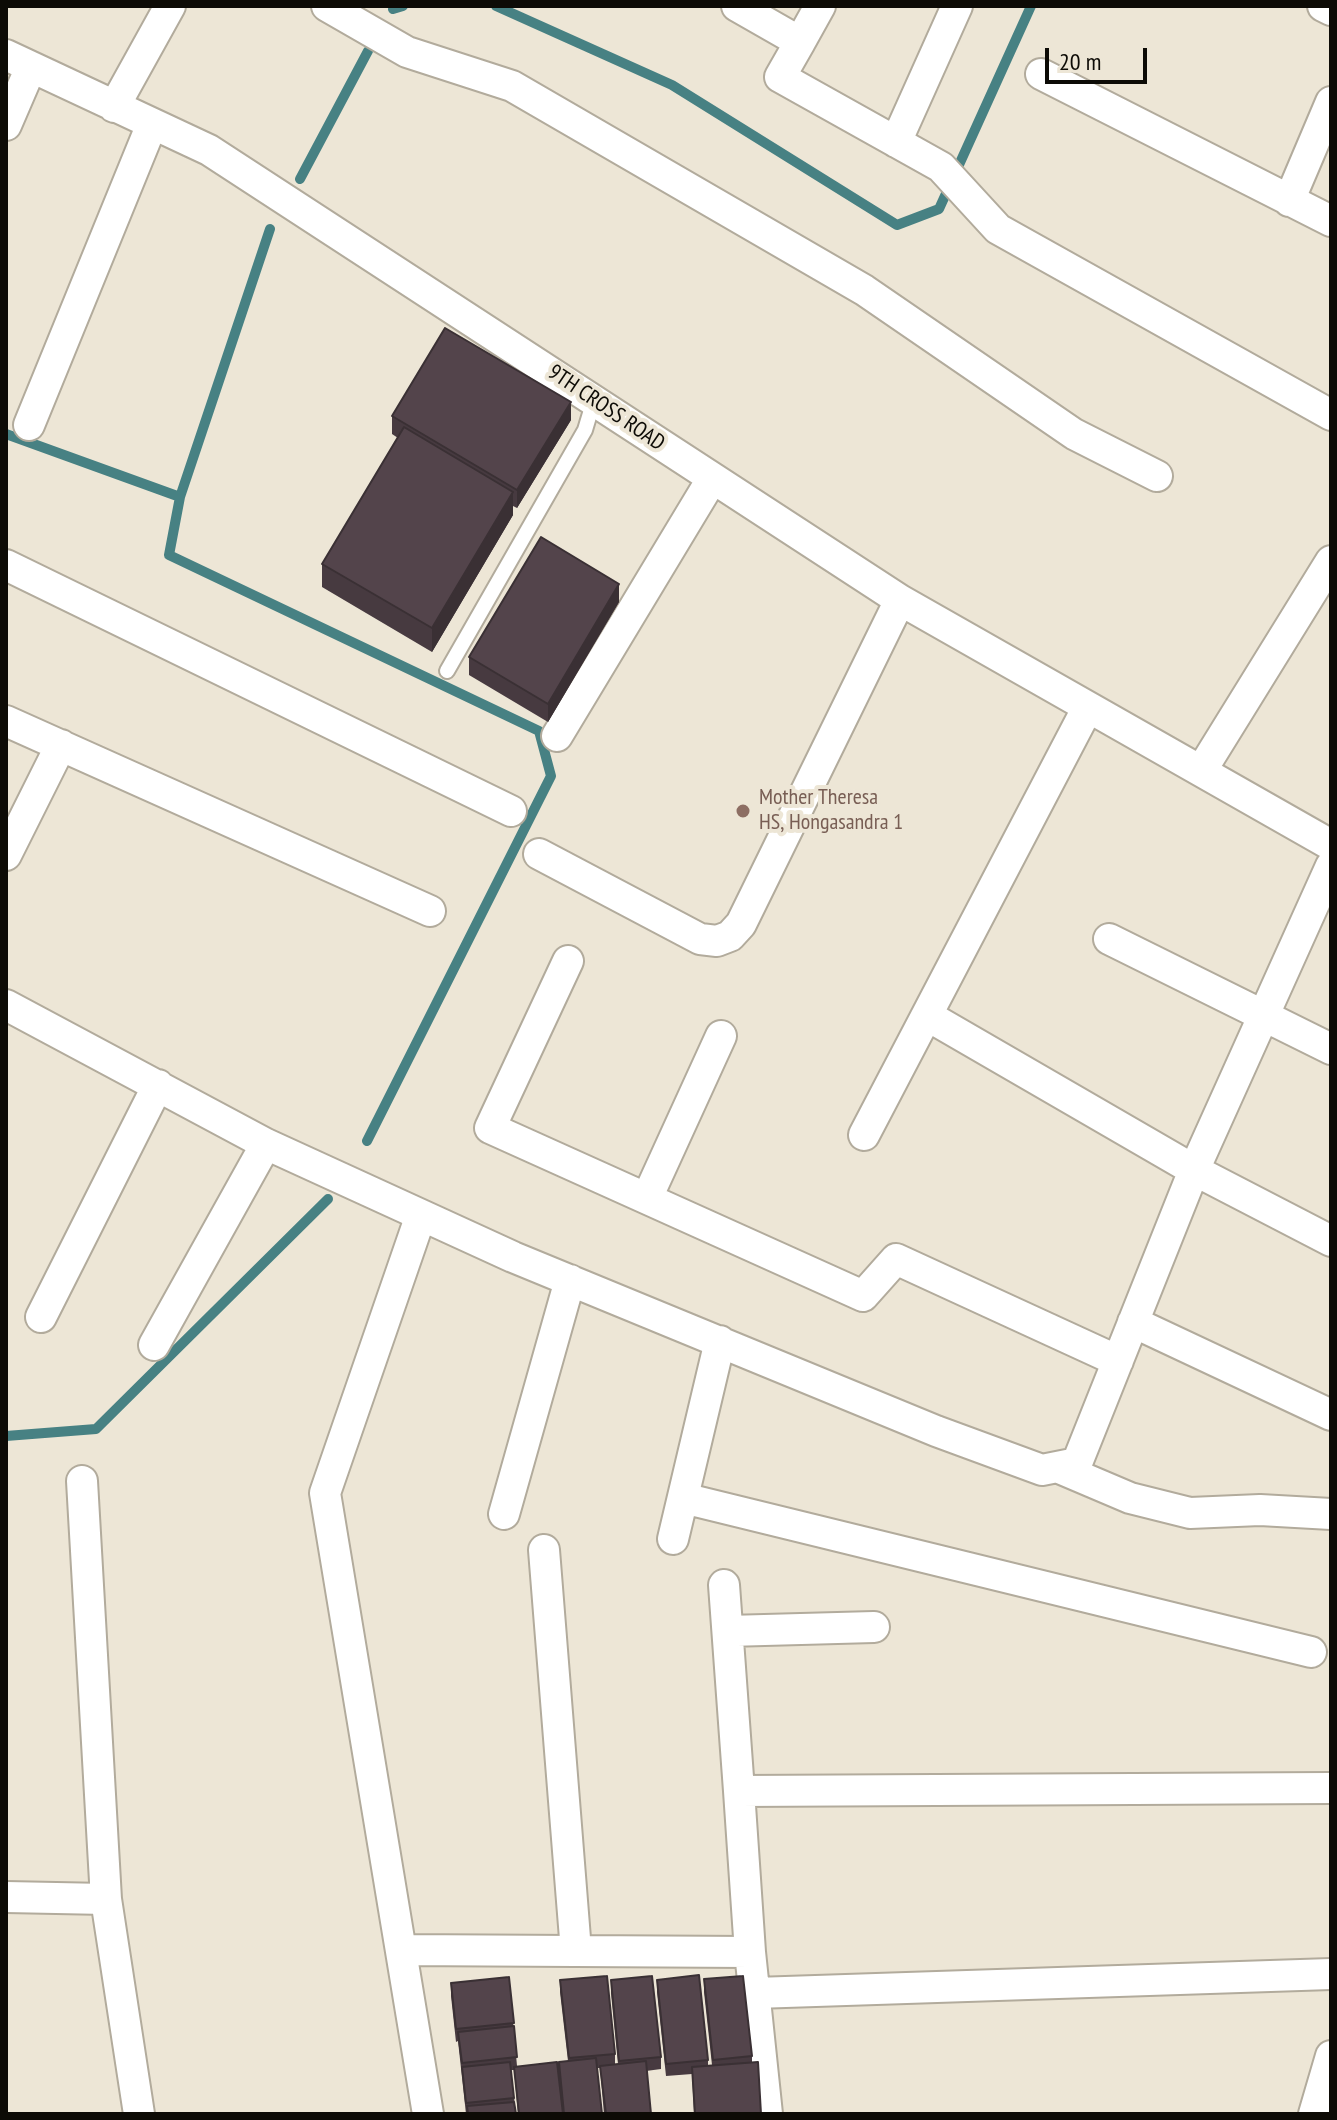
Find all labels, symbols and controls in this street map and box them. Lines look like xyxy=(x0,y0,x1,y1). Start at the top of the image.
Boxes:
scale bar xyxy=(1049,32,1151,82)
text: 20 m xyxy=(1059,46,1101,77)
street label: 9TH CROSS ROAD xyxy=(543,359,669,457)
place label: Mother Theresa HS, Hongasandra 1 xyxy=(759,785,903,836)
marker: Mother Theresa HS, Hongasandra 1 xyxy=(734,802,752,820)

